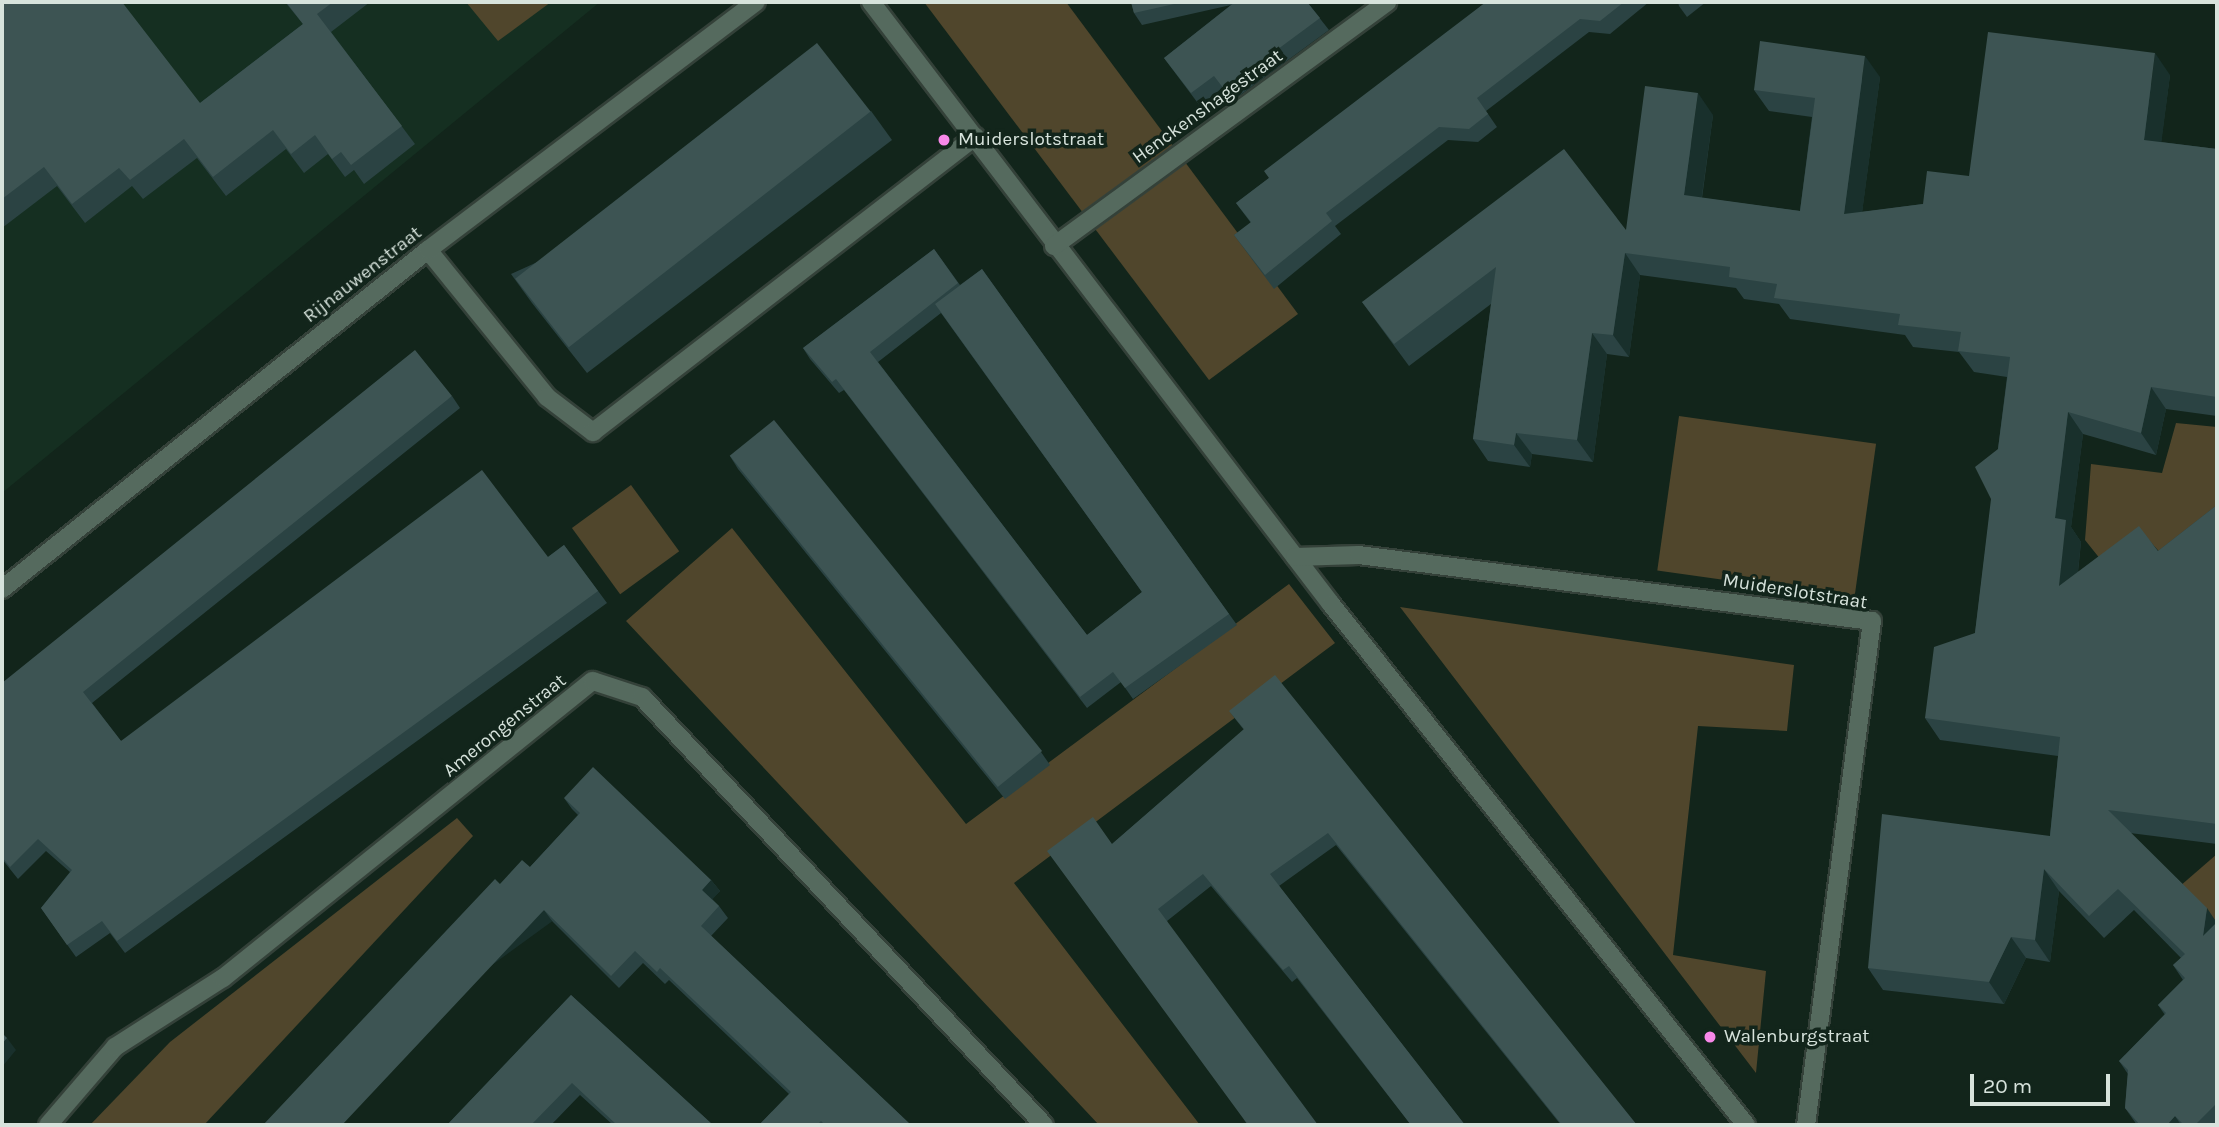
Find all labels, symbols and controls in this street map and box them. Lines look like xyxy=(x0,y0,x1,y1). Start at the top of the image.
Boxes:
street label: Henckenshagestraat xyxy=(1128,45,1288,169)
place label: Muiderslotstraat xyxy=(958,129,1104,151)
marker: Muiderslotstraat xyxy=(936,132,952,148)
street label: Rijnauwenstraat xyxy=(299,222,427,328)
street label: Muiderslotstraat xyxy=(1721,569,1869,615)
street label: Amerongenstraat xyxy=(439,670,571,782)
place label: Walenburgstraat xyxy=(1724,1026,1869,1048)
marker: Walenburgstraat xyxy=(1702,1029,1718,1045)
scale bar xyxy=(1974,1060,2114,1104)
text: 20 m xyxy=(1983,1074,2032,1098)

